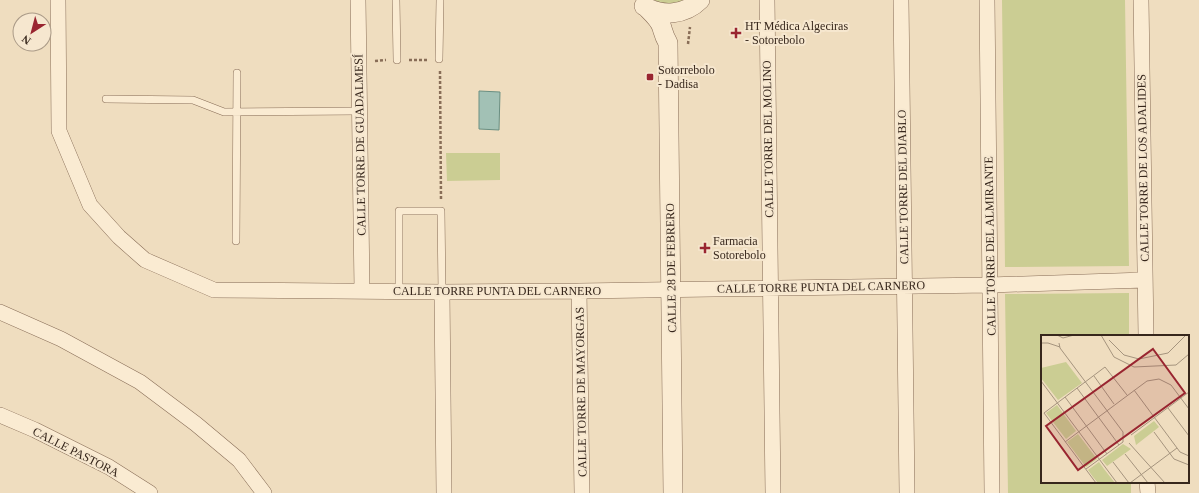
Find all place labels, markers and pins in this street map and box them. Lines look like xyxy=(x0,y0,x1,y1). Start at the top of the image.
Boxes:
place label: HT Médica Algeciras - Sotorebolo xyxy=(745,19,848,47)
marker: HT Médica Algeciras - Sotorebolo xyxy=(730,27,742,39)
place label: Sotorrebolo - Dadisa xyxy=(658,63,715,91)
marker: Sotorrebolo - Dadisa xyxy=(645,72,655,82)
place label: Farmacia Sotorebolo xyxy=(713,234,766,262)
marker: Farmacia Sotorebolo xyxy=(700,243,710,253)

